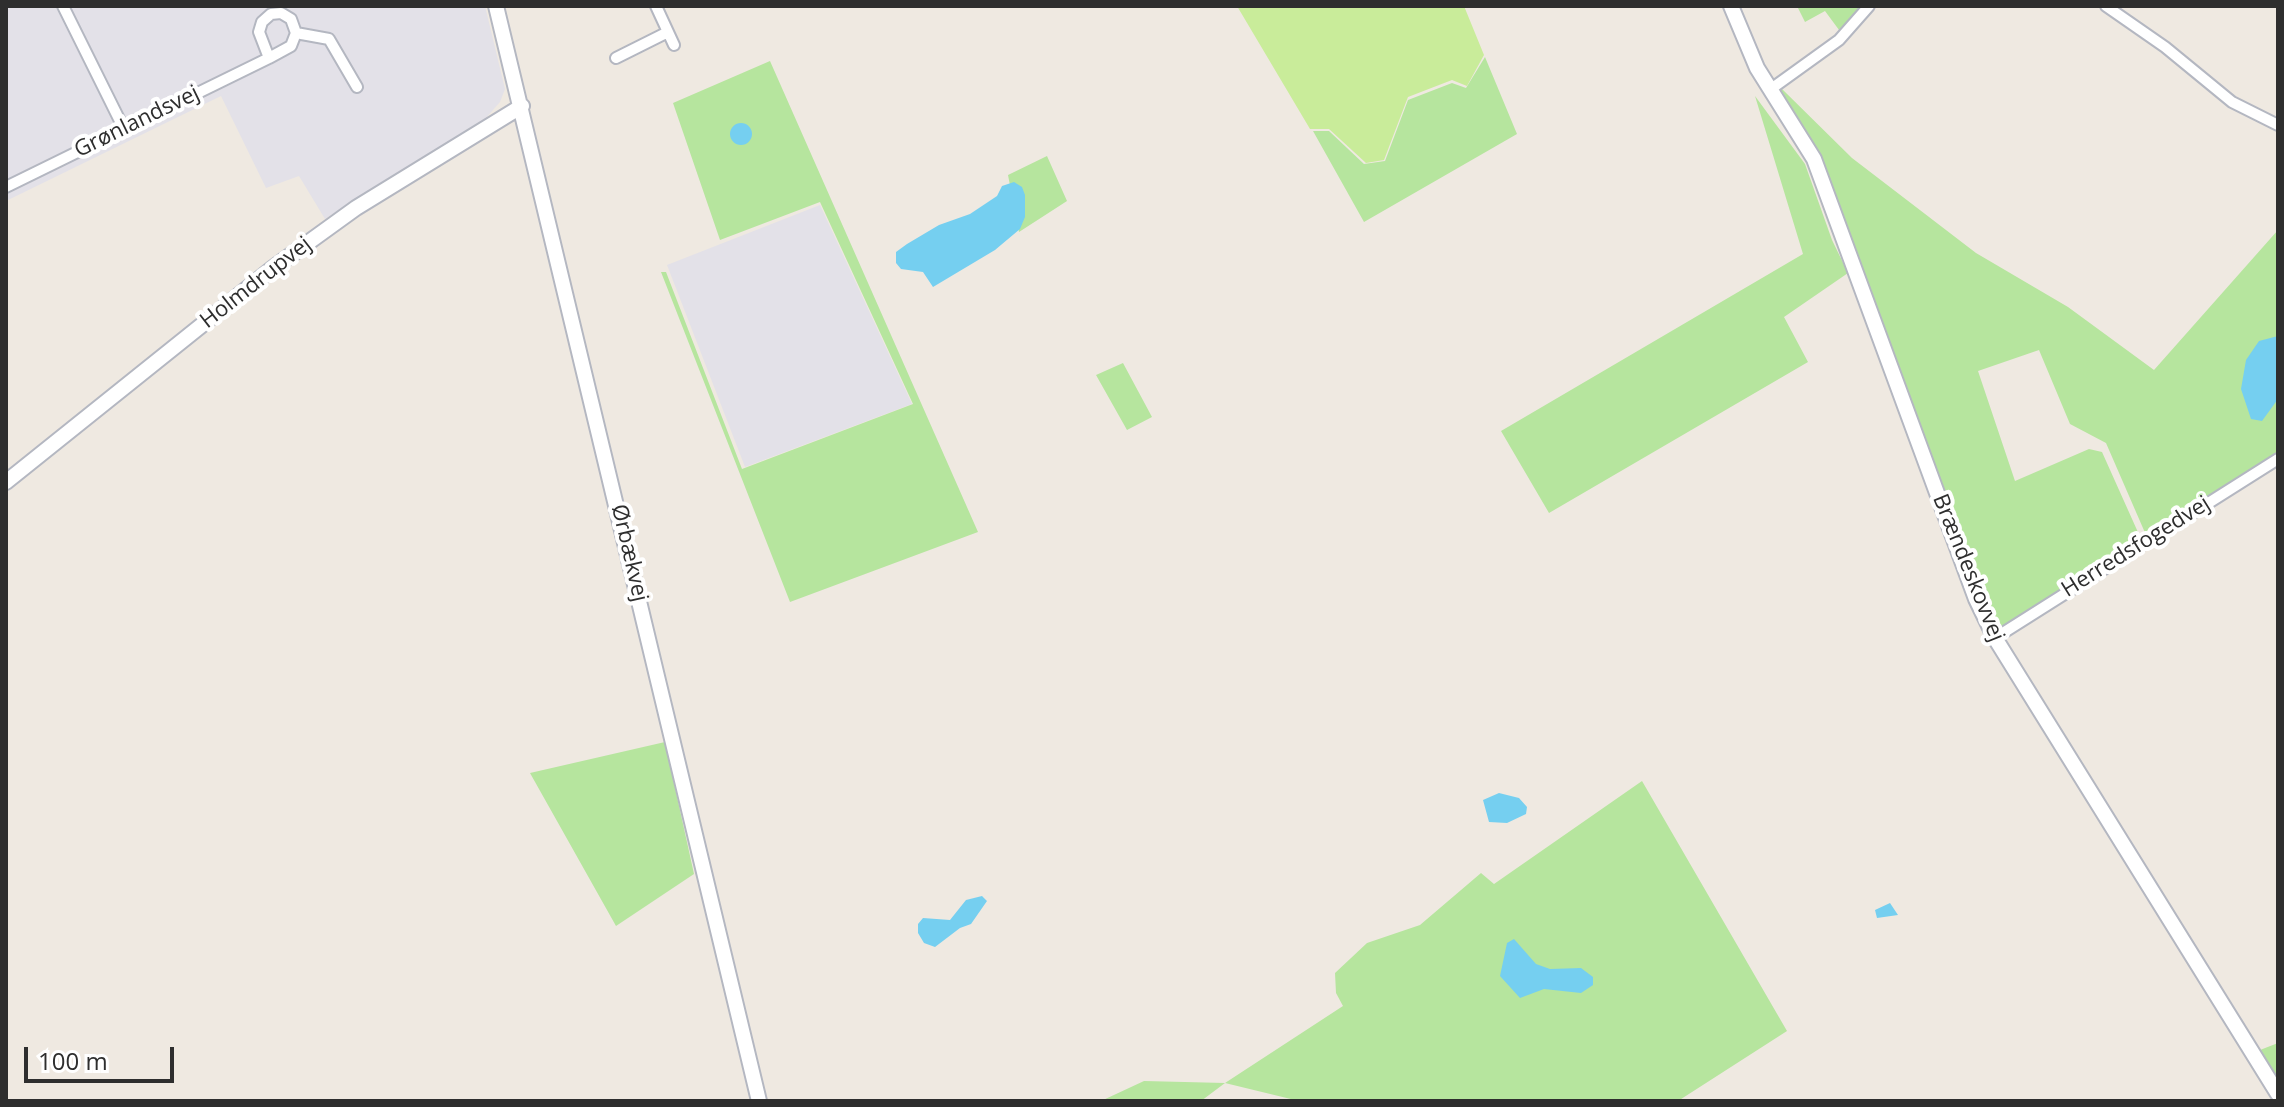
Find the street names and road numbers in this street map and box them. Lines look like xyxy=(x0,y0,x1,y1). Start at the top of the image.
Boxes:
street label: Grønlandsvej xyxy=(70,80,204,164)
street label: Holmdrupvej xyxy=(195,231,317,335)
street label: Brændeskovvej xyxy=(1926,490,2010,646)
street label: Herredsfogedvej xyxy=(2057,491,2215,603)
street label: Ørbækvej xyxy=(605,502,653,604)

